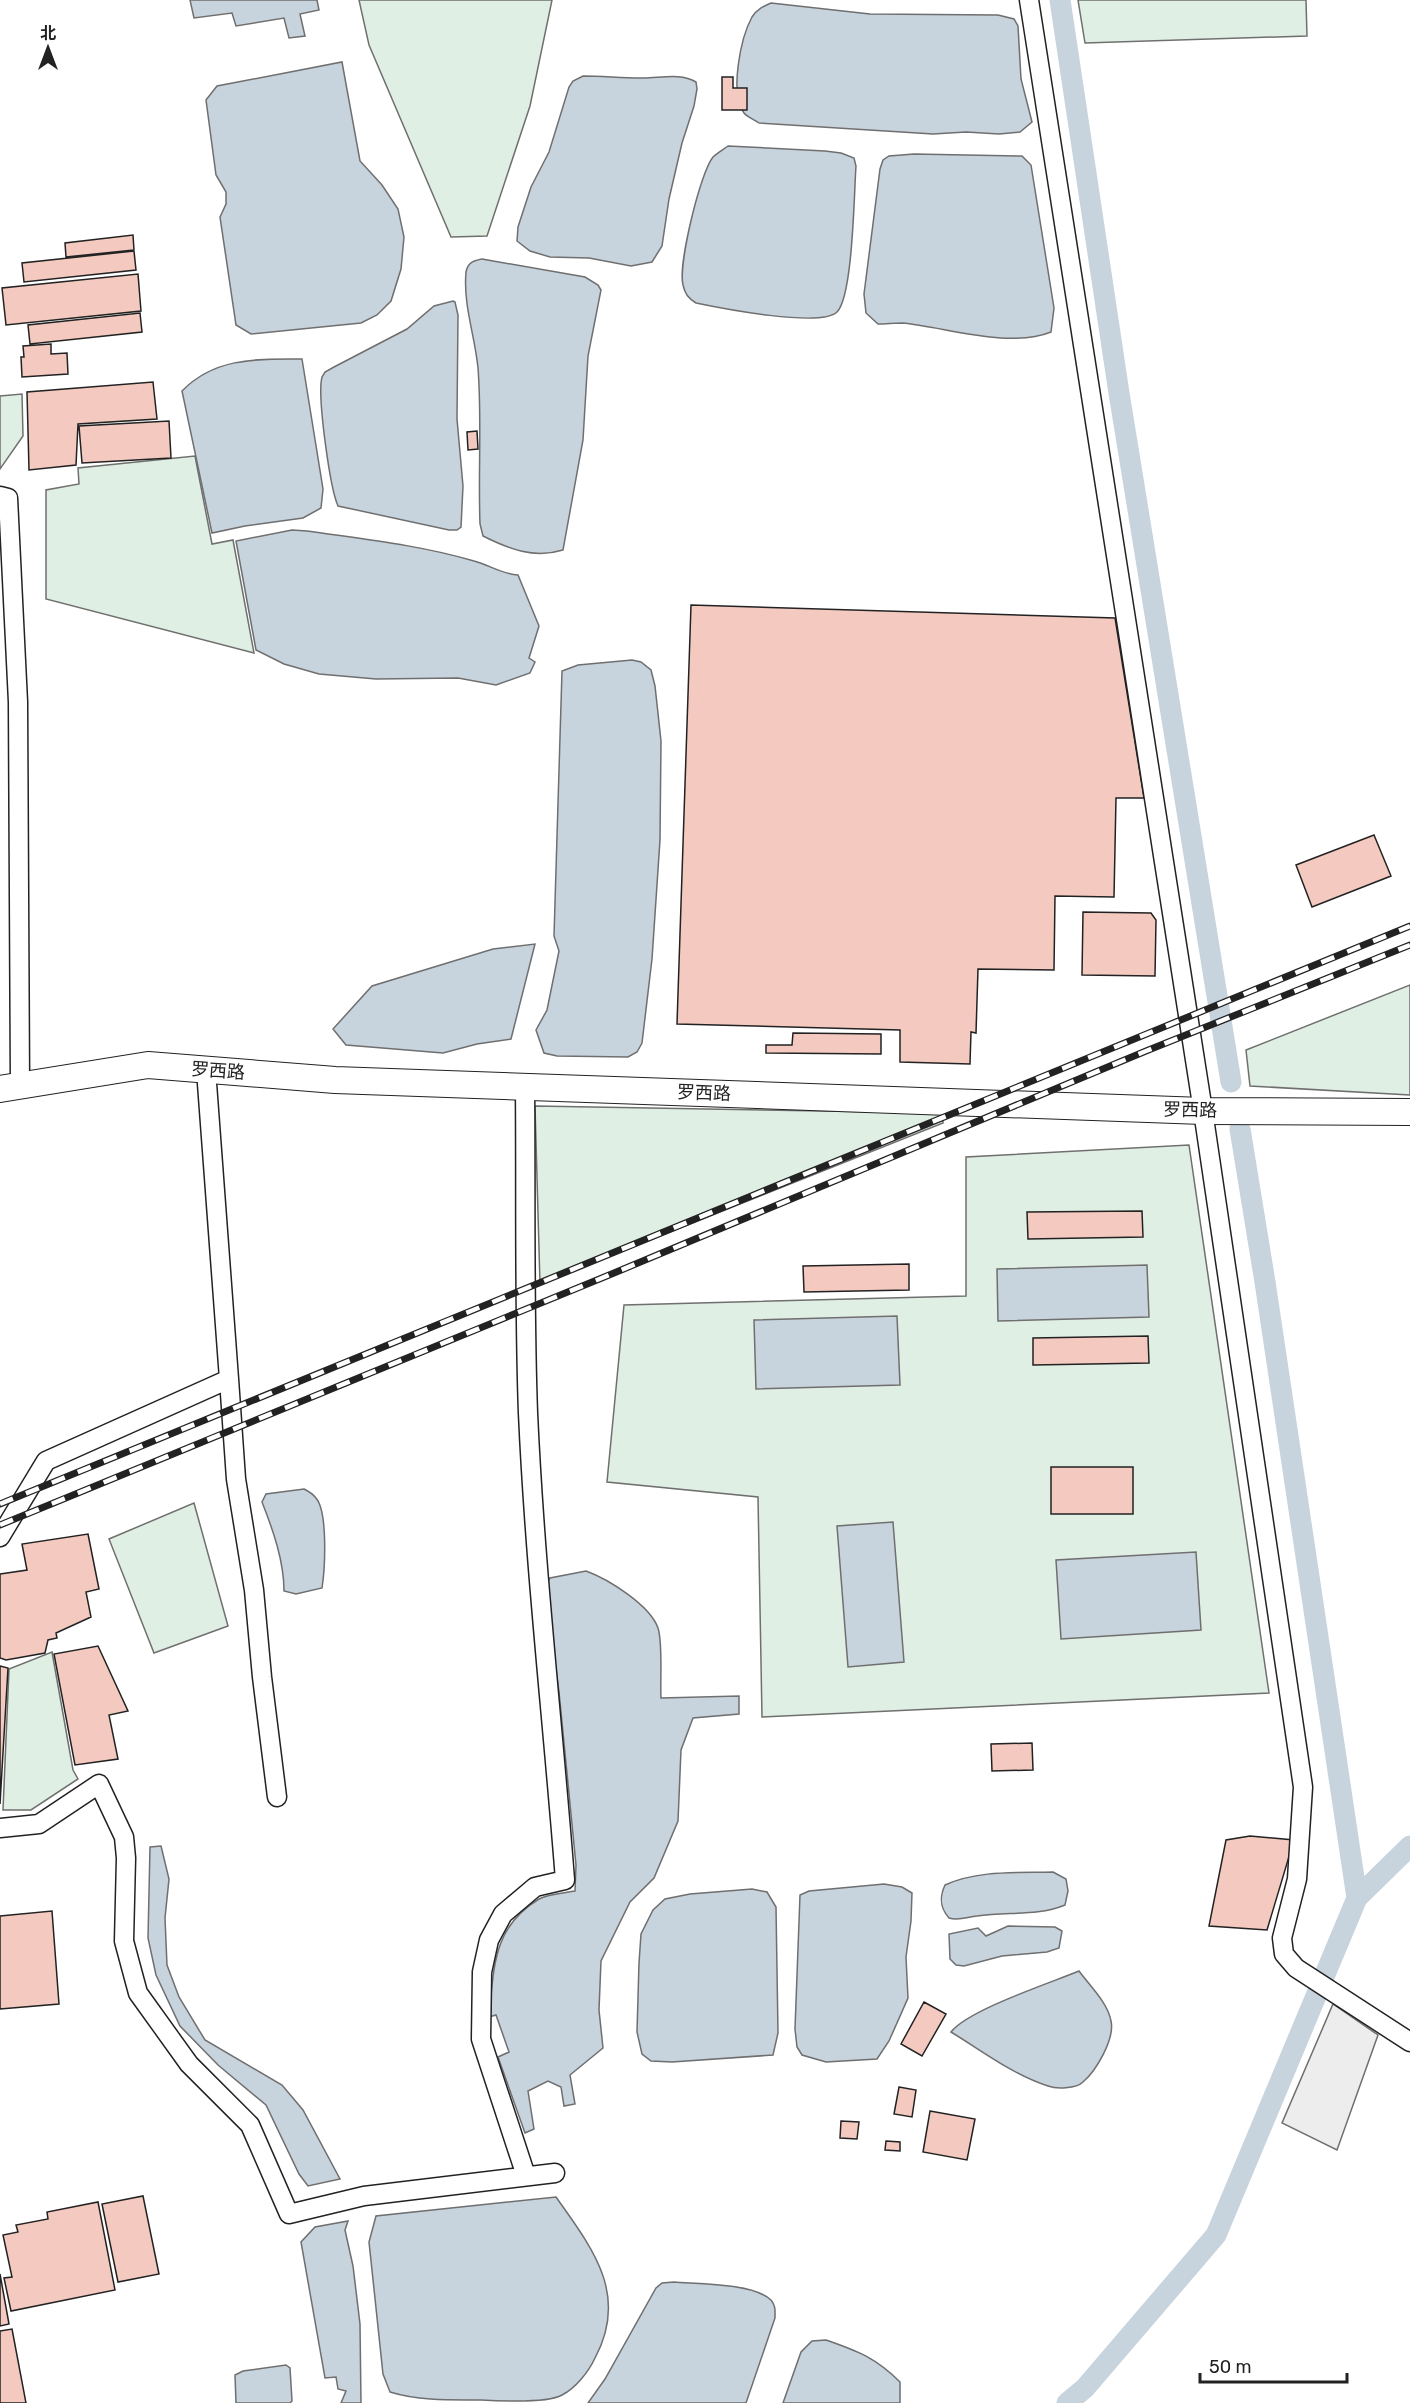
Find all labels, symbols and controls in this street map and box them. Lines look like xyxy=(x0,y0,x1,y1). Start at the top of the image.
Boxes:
north arrow xyxy=(18,18,78,78)
text: 北 xyxy=(40,24,56,43)
street label: 罗西路 xyxy=(190,1058,246,1084)
street label: 罗西路 xyxy=(677,1081,731,1105)
street label: 罗西路 xyxy=(1163,1099,1217,1121)
scale bar xyxy=(1200,2346,1347,2384)
text: 50 m xyxy=(1209,2356,1252,2378)

